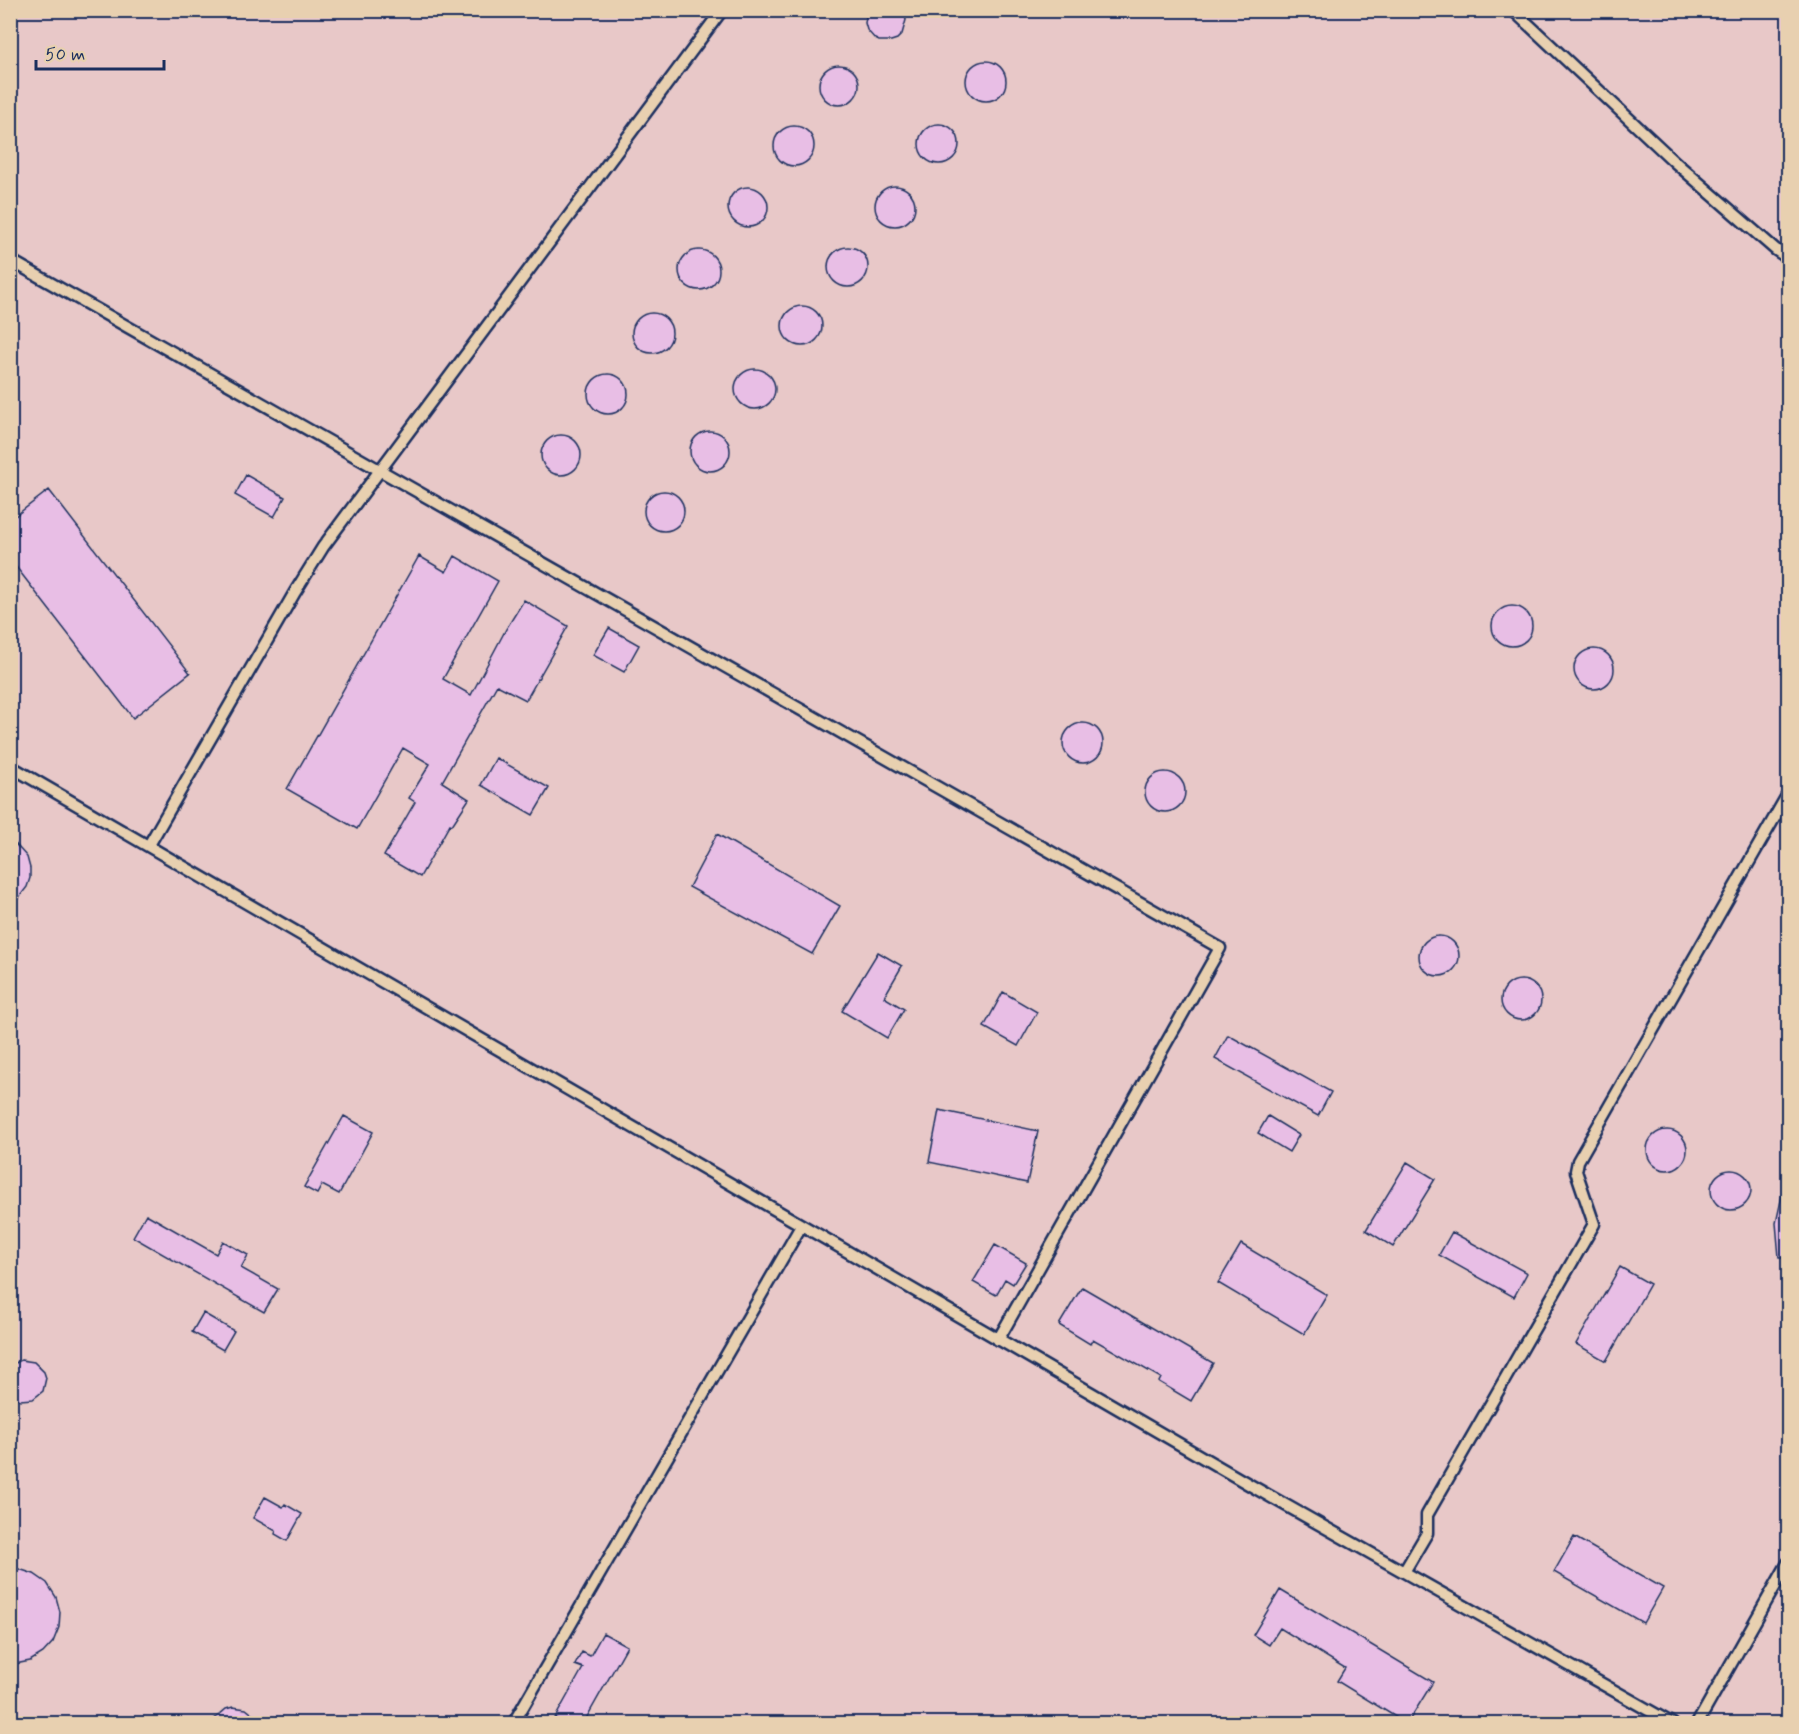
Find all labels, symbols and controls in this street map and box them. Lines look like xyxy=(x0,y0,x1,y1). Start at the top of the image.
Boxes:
scale bar xyxy=(36,33,164,71)
text: 50 m xyxy=(45,43,85,67)

